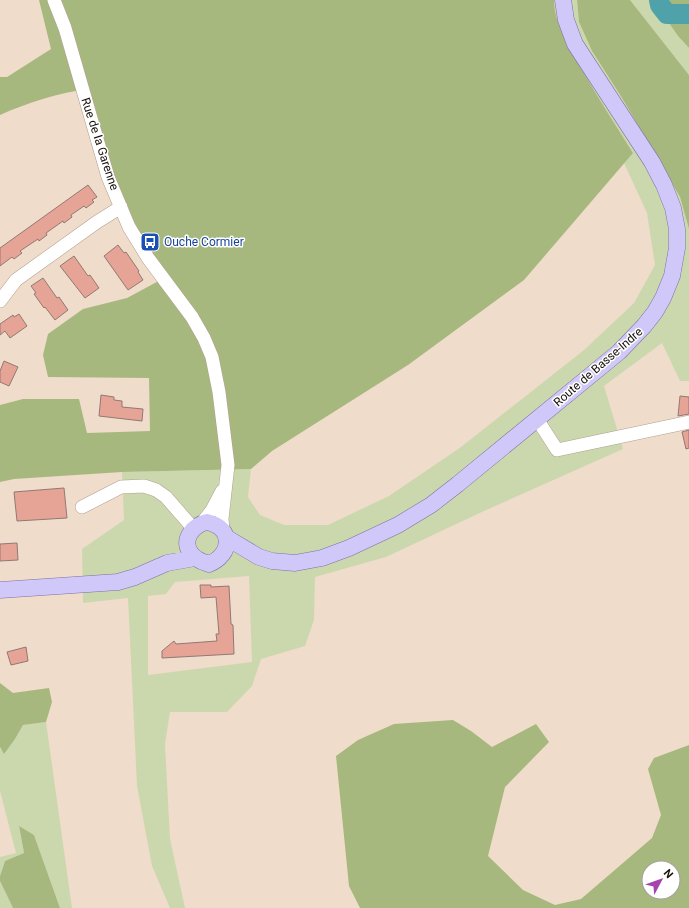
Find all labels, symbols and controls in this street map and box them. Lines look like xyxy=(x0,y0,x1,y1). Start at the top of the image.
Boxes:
street label: Rue de la Garenne xyxy=(78,96,122,192)
bus stop icon: Ouche Cormier xyxy=(139,231,161,253)
place label: Ouche Cormier xyxy=(164,235,244,249)
street label: Route de Basse-Indre xyxy=(551,325,645,409)
north arrow xyxy=(641,860,681,900)
text: N xyxy=(661,867,676,881)

